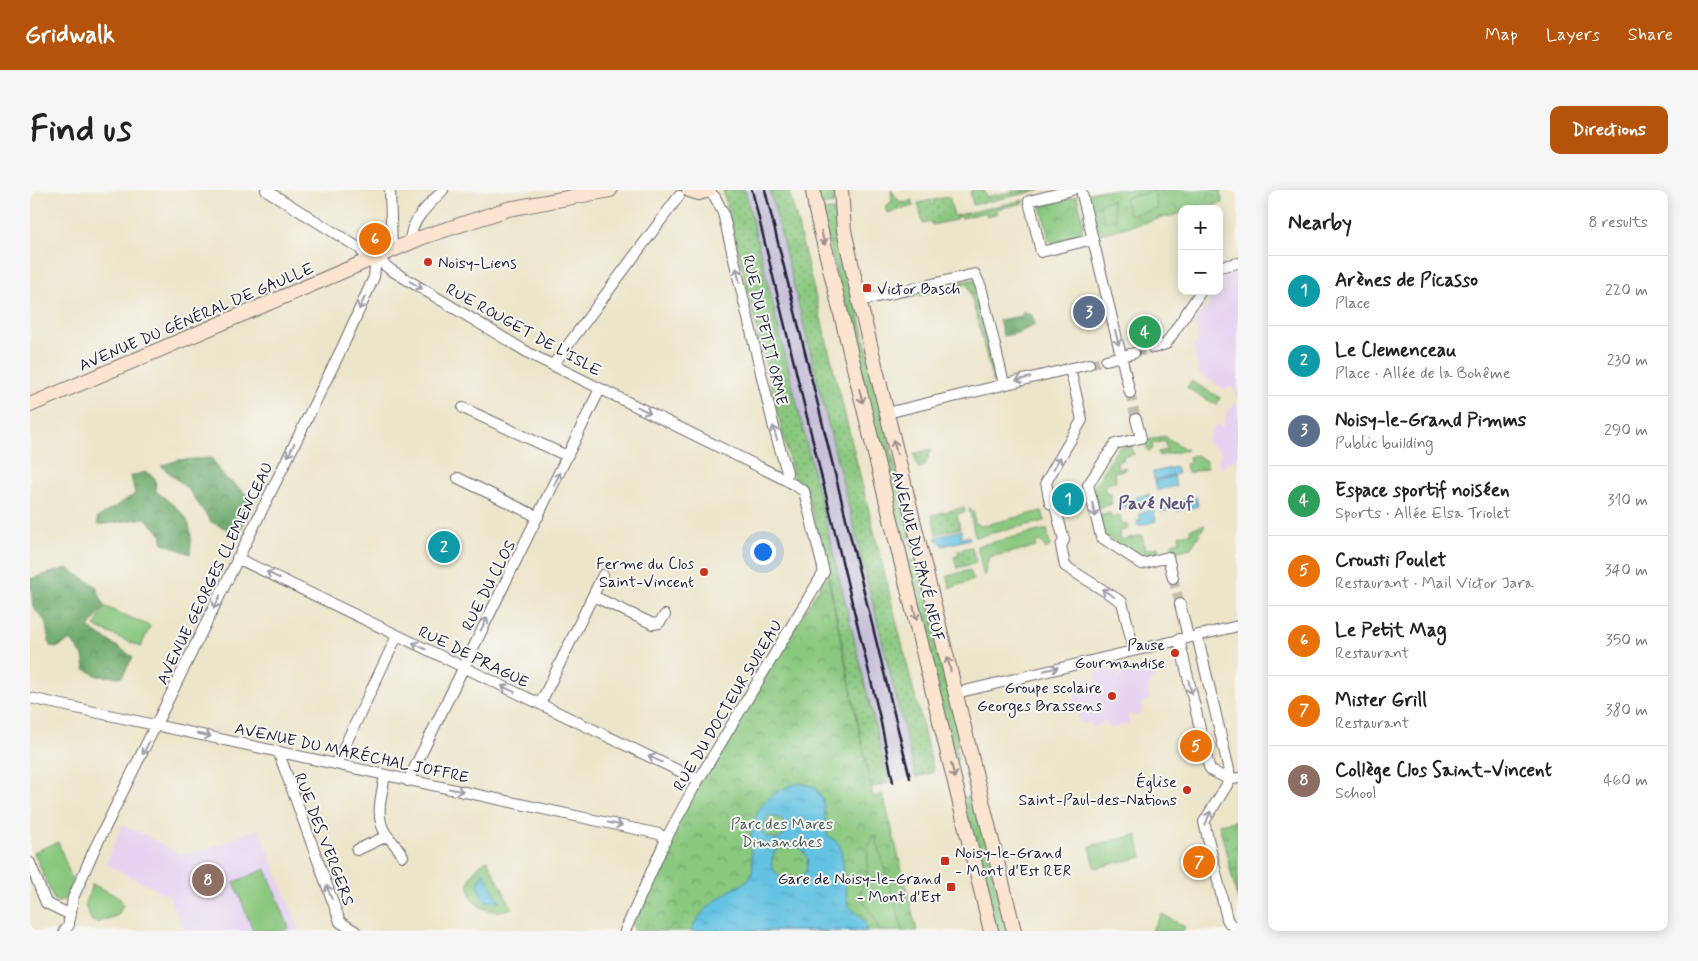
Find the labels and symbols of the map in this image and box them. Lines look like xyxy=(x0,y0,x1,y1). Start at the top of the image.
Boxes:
pin: 6 xyxy=(359,220,391,258)
one-way arrow xyxy=(818,229,828,245)
place label: Noisy-Liens xyxy=(438,253,516,274)
street label: RUE DU PETIT ORME xyxy=(737,253,792,408)
marker: Noisy-Liens xyxy=(422,256,434,268)
street label: AVENUE DU GÉNÉRAL DE GAULLE xyxy=(76,258,317,377)
one-way arrow xyxy=(733,268,742,284)
street label: RUE ROUGET DE L'ISLE xyxy=(442,279,605,382)
place label: Victor Basch xyxy=(877,279,960,300)
one-way arrow xyxy=(408,280,422,290)
marker: Victor Basch xyxy=(861,282,873,294)
pin: 3 xyxy=(1073,293,1105,331)
one-way arrow xyxy=(357,296,367,311)
pin: 4 xyxy=(1129,313,1161,351)
one-way arrow xyxy=(1113,329,1122,345)
one-way arrow xyxy=(1015,375,1031,384)
one-way arrow xyxy=(857,387,866,403)
one-way arrow xyxy=(636,405,651,415)
one-way arrow xyxy=(770,426,780,442)
one-way arrow xyxy=(890,439,900,455)
one-way arrow xyxy=(286,442,296,457)
one-way arrow xyxy=(1052,457,1062,471)
street label: AVENUE GEORGES CLEMENCEAU xyxy=(152,459,278,688)
street label: AVENUE DU PAVÉ NEUF xyxy=(886,469,949,644)
one-way arrow xyxy=(552,471,562,486)
pin: 1 xyxy=(1052,480,1084,518)
district label: Pavé Neuf xyxy=(1118,492,1194,516)
one-way arrow xyxy=(1090,501,1099,517)
pin: 2 xyxy=(428,528,460,566)
street label: RUE DU CLOS xyxy=(457,537,521,635)
your location xyxy=(750,539,776,565)
place label: Ferme du Clos Saint-Vincent xyxy=(596,554,694,593)
marker: Ferme du Clos Saint-Vincent xyxy=(698,566,710,578)
one-way arrow xyxy=(265,570,280,580)
one-way arrow xyxy=(1102,588,1116,598)
one-way arrow xyxy=(211,594,221,609)
one-way arrow xyxy=(910,605,920,621)
street label: RUE DU DOCTEUR SUREAU xyxy=(669,616,788,795)
one-way arrow xyxy=(480,617,489,632)
street label: RUE DE PRAGUE xyxy=(415,621,532,693)
place label: Pause Gourmandise xyxy=(1075,635,1165,674)
one-way arrow xyxy=(411,641,426,651)
marker: Pause Gourmandise xyxy=(1169,647,1181,659)
one-way arrow xyxy=(944,657,953,673)
one-way arrow xyxy=(1043,664,1059,673)
place label: Groupe scolaire Georges Brassens xyxy=(977,678,1102,718)
one-way arrow xyxy=(1186,678,1195,694)
one-way arrow xyxy=(501,684,516,693)
marker: Groupe scolaire Georges Brassens xyxy=(1106,690,1118,702)
street label: AVENUE DU MARÉCHAL JOFFRE xyxy=(233,718,471,789)
pin: 5 xyxy=(1180,727,1212,765)
one-way arrow xyxy=(196,731,212,740)
one-way arrow xyxy=(141,741,151,756)
one-way arrow xyxy=(647,753,662,763)
one-way arrow xyxy=(948,763,958,779)
street label: RUE DES VERGERS xyxy=(289,770,359,909)
place label: Église Saint-Paul-des-Nations xyxy=(1019,772,1177,811)
marker: Église Saint-Paul-des-Nations xyxy=(1181,784,1193,796)
one-way arrow xyxy=(447,786,463,796)
one-way arrow xyxy=(1204,811,1213,826)
park label: Parc des Mares Dimanches xyxy=(731,814,833,853)
one-way arrow xyxy=(606,820,622,830)
place label: Noisy-le-Grand - Mont d'Est RER xyxy=(955,843,1071,882)
pin: 7 xyxy=(1183,843,1215,881)
marker: Noisy-le-Grand - Mont d'Est RER xyxy=(939,855,951,867)
pin: 8 xyxy=(192,861,224,899)
place label: Gare de Noisy-le-Grand - Mont d'Est xyxy=(778,869,941,908)
marker: Gare de Noisy-le-Grand - Mont d'Est xyxy=(945,881,957,893)
one-way arrow xyxy=(324,885,333,901)

